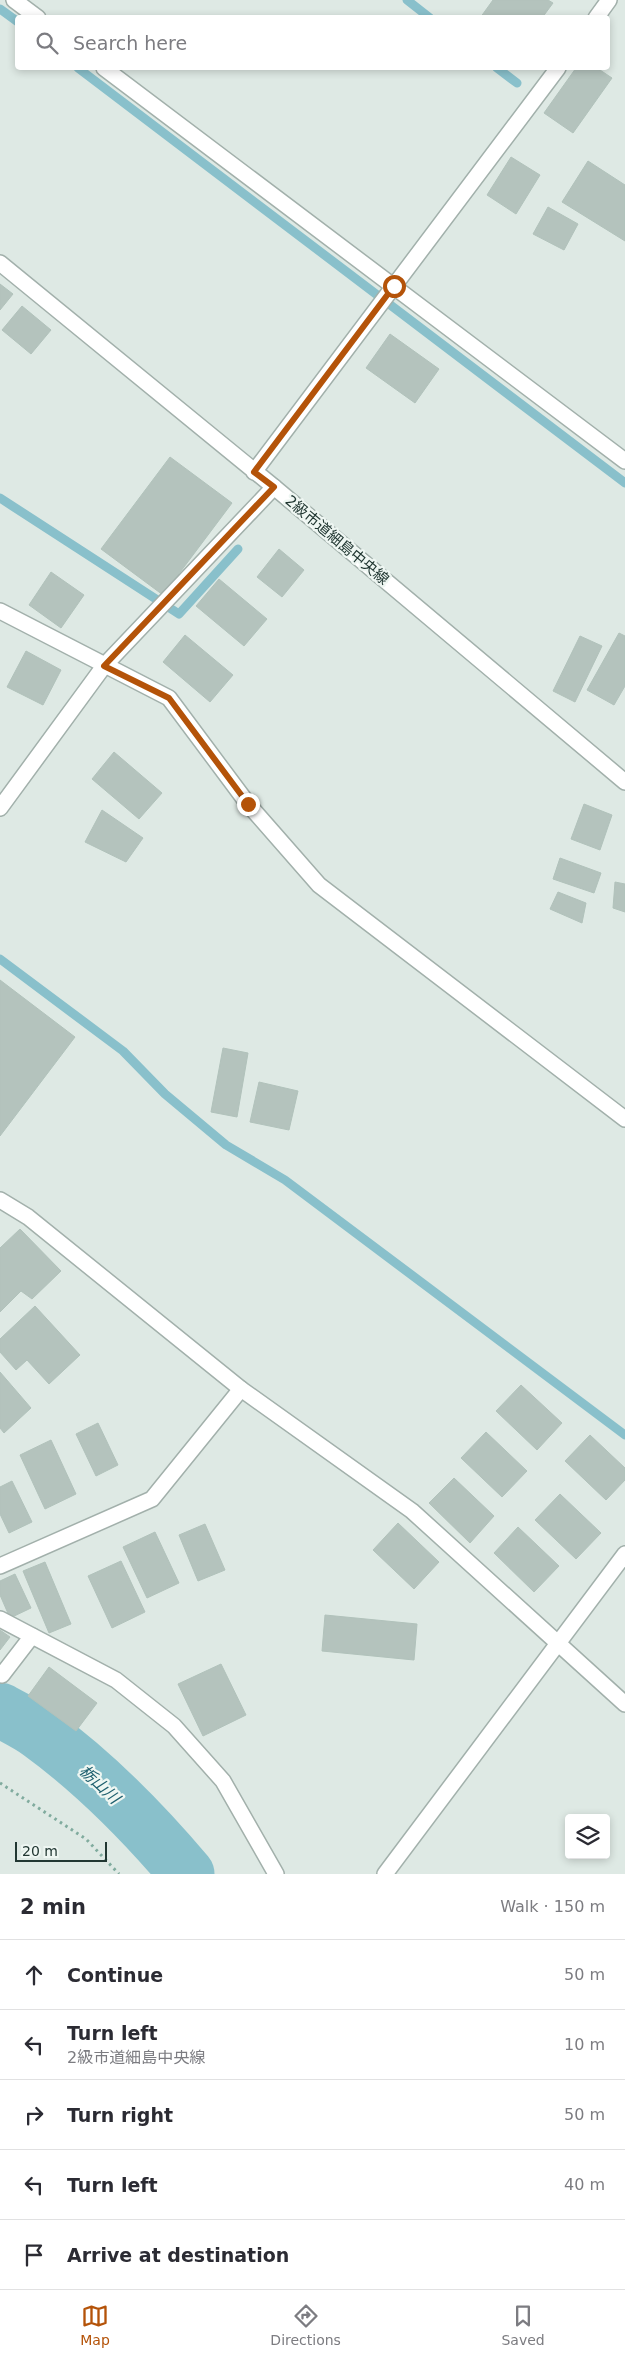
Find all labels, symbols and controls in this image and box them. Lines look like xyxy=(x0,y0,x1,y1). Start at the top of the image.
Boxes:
search box xyxy=(15,15,610,70)
icon: search xyxy=(33,29,61,57)
text: Search here xyxy=(73,32,187,54)
route start xyxy=(383,275,406,298)
street label: 2級市道細島中央線 xyxy=(282,491,392,589)
route end xyxy=(237,793,260,816)
water label: 栃山川 xyxy=(76,1761,125,1809)
map controls xyxy=(565,1814,610,1859)
button: layers xyxy=(565,1814,610,1859)
scale bar xyxy=(15,1839,108,1862)
text: 20 m xyxy=(22,1843,58,1859)
text: 2 min xyxy=(20,1895,86,1919)
text: Walk · 150 m xyxy=(500,1897,605,1916)
icon: ahead xyxy=(20,1961,48,1989)
text: Continue xyxy=(67,1964,163,1986)
text: 50 m xyxy=(564,1965,605,1984)
text: Turn left xyxy=(67,2022,158,2044)
icon: left xyxy=(20,2031,48,2059)
text: 10 m xyxy=(564,2035,605,2054)
text: 2級市道細島中央線 xyxy=(67,2048,205,2067)
icon: right xyxy=(20,2101,48,2129)
text: Turn right xyxy=(67,2104,173,2126)
text: 50 m xyxy=(564,2105,605,2124)
icon: left xyxy=(20,2171,48,2199)
text: Turn left xyxy=(67,2174,158,2196)
text: 40 m xyxy=(564,2175,605,2194)
icon: arrive xyxy=(20,2241,48,2269)
text: Arrive at destination xyxy=(67,2244,289,2266)
tab: Map xyxy=(80,2302,110,2348)
tab: Directions xyxy=(270,2302,341,2348)
tab: Saved xyxy=(501,2302,545,2348)

